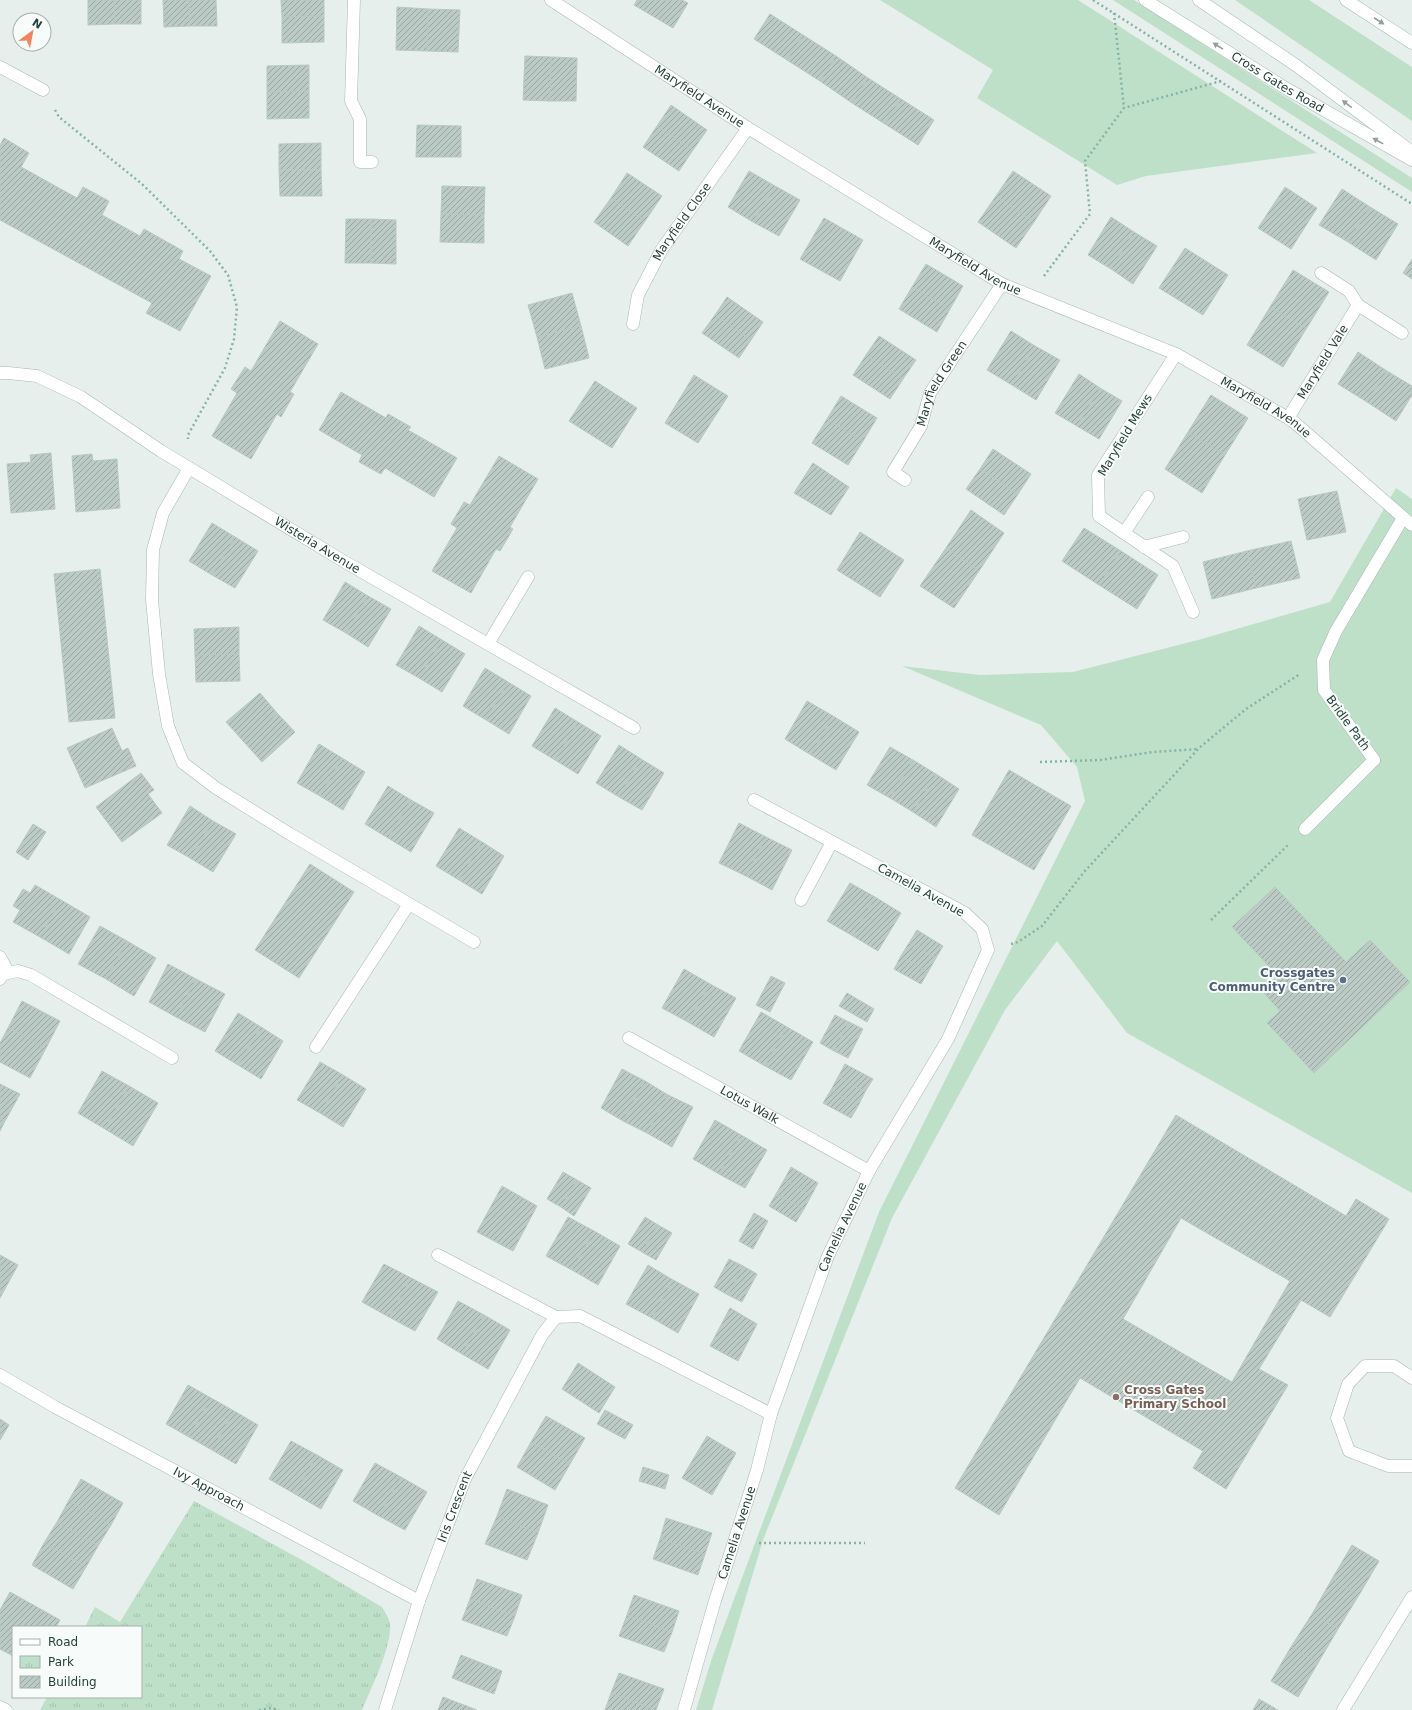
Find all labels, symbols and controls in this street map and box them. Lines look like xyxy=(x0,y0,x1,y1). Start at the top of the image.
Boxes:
north arrow xyxy=(12,12,52,52)
text: N xyxy=(30,16,44,32)
one-way arrow xyxy=(1373,17,1384,25)
one-way arrow xyxy=(1213,42,1223,50)
street label: Cross Gates Road xyxy=(1229,49,1326,115)
street label: Maryfield Avenue xyxy=(652,62,747,131)
one-way arrow xyxy=(1342,99,1353,108)
one-way arrow xyxy=(1372,137,1384,144)
street label: Maryfield Close xyxy=(650,180,714,263)
street label: Maryfield Avenue xyxy=(927,234,1023,298)
street label: Maryfield Vale xyxy=(1294,322,1351,402)
street label: Maryfield Green xyxy=(914,338,970,428)
street label: Maryfield Avenue xyxy=(1218,374,1314,441)
street label: Maryfield Mews xyxy=(1095,391,1155,479)
street label: Wisteria Avenue xyxy=(272,514,363,576)
street label: Bridle Path xyxy=(1323,693,1373,753)
street label: Camelia Avenue xyxy=(875,860,967,920)
place label: Crossgates Community Centre xyxy=(1209,966,1335,994)
marker: Crossgates Community Centre xyxy=(1338,975,1348,985)
street label: Lotus Walk xyxy=(718,1083,782,1127)
street label: Camelia Avenue xyxy=(816,1180,870,1274)
place label: Cross Gates Primary School xyxy=(1124,1383,1226,1411)
marker: Cross Gates Primary School xyxy=(1111,1392,1121,1402)
street label: Ivy Approach xyxy=(171,1464,247,1514)
street label: Iris Crescent xyxy=(435,1468,475,1544)
street label: Camelia Avenue xyxy=(715,1484,758,1581)
legend xyxy=(12,1626,142,1698)
text: Road xyxy=(48,1635,78,1649)
text: Park xyxy=(48,1655,74,1669)
text: Building xyxy=(48,1675,97,1689)

